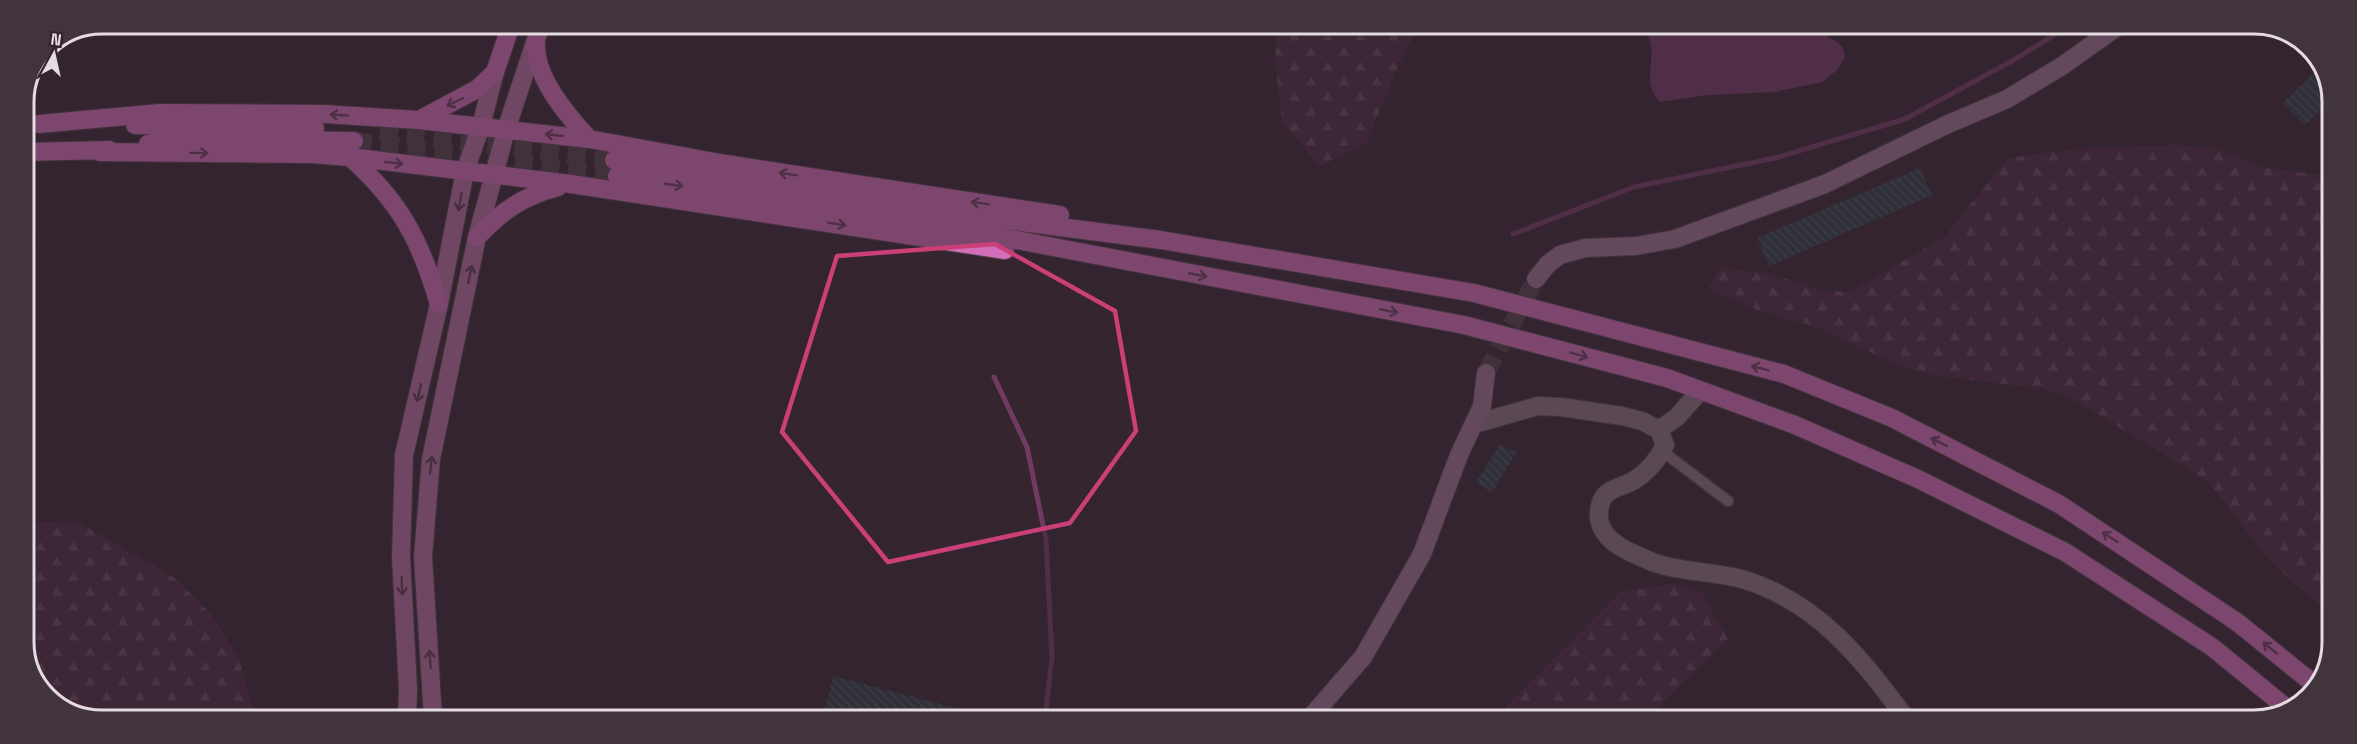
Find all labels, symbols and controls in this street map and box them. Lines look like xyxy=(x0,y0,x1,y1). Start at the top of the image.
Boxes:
north arrow xyxy=(24,24,84,84)
text: N xyxy=(49,28,63,51)
one-way arrow xyxy=(447,97,465,108)
one-way arrow xyxy=(330,109,350,120)
one-way arrow xyxy=(545,129,564,140)
one-way arrow xyxy=(189,147,209,159)
one-way arrow xyxy=(383,157,403,168)
one-way arrow xyxy=(778,168,798,179)
one-way arrow xyxy=(664,179,684,190)
one-way arrow xyxy=(454,192,465,211)
one-way arrow xyxy=(971,197,991,208)
one-way arrow xyxy=(826,219,846,230)
one-way arrow xyxy=(464,264,476,283)
one-way arrow xyxy=(1187,270,1207,281)
one-way arrow xyxy=(1379,306,1399,317)
one-way arrow xyxy=(1569,350,1588,361)
one-way arrow xyxy=(1751,362,1770,373)
one-way arrow xyxy=(412,383,424,402)
one-way arrow xyxy=(1931,436,1949,448)
one-way arrow xyxy=(426,455,437,475)
one-way arrow xyxy=(2101,531,2118,544)
one-way arrow xyxy=(397,576,408,595)
one-way arrow xyxy=(2262,642,2278,655)
one-way arrow xyxy=(424,650,435,670)

